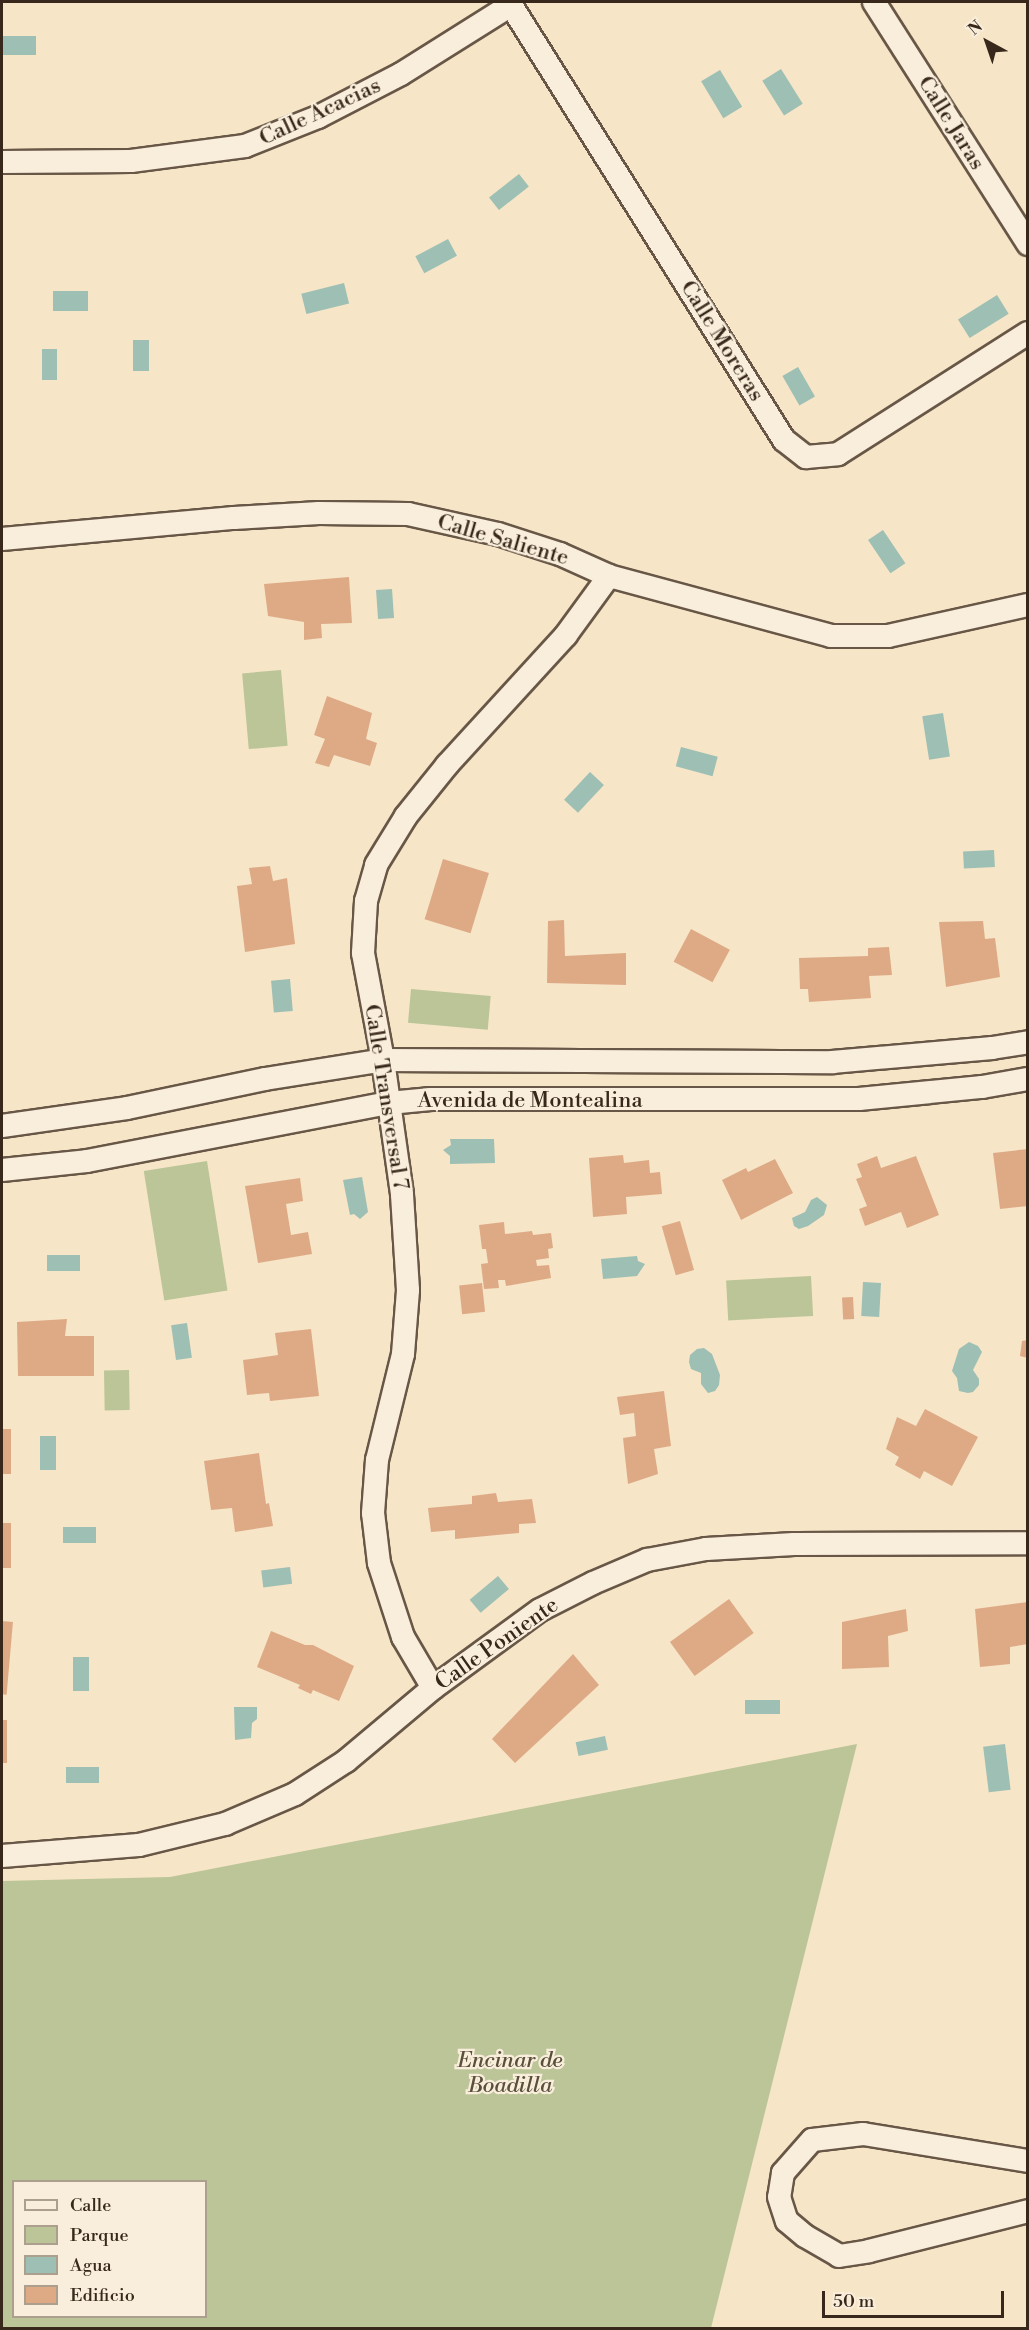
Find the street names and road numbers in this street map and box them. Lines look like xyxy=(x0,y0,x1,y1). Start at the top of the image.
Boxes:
street label: Calle Jaras xyxy=(912,71,990,175)
street label: Calle Acacias xyxy=(255,72,385,152)
street label: Calle Moreras xyxy=(674,276,770,406)
street label: Calle Saliente xyxy=(434,509,572,571)
street label: Calle Transversal 7 xyxy=(358,1002,414,1192)
street label: Avenida de Montealina xyxy=(417,1088,643,1114)
street label: Calle Poniente xyxy=(430,1592,564,1696)

